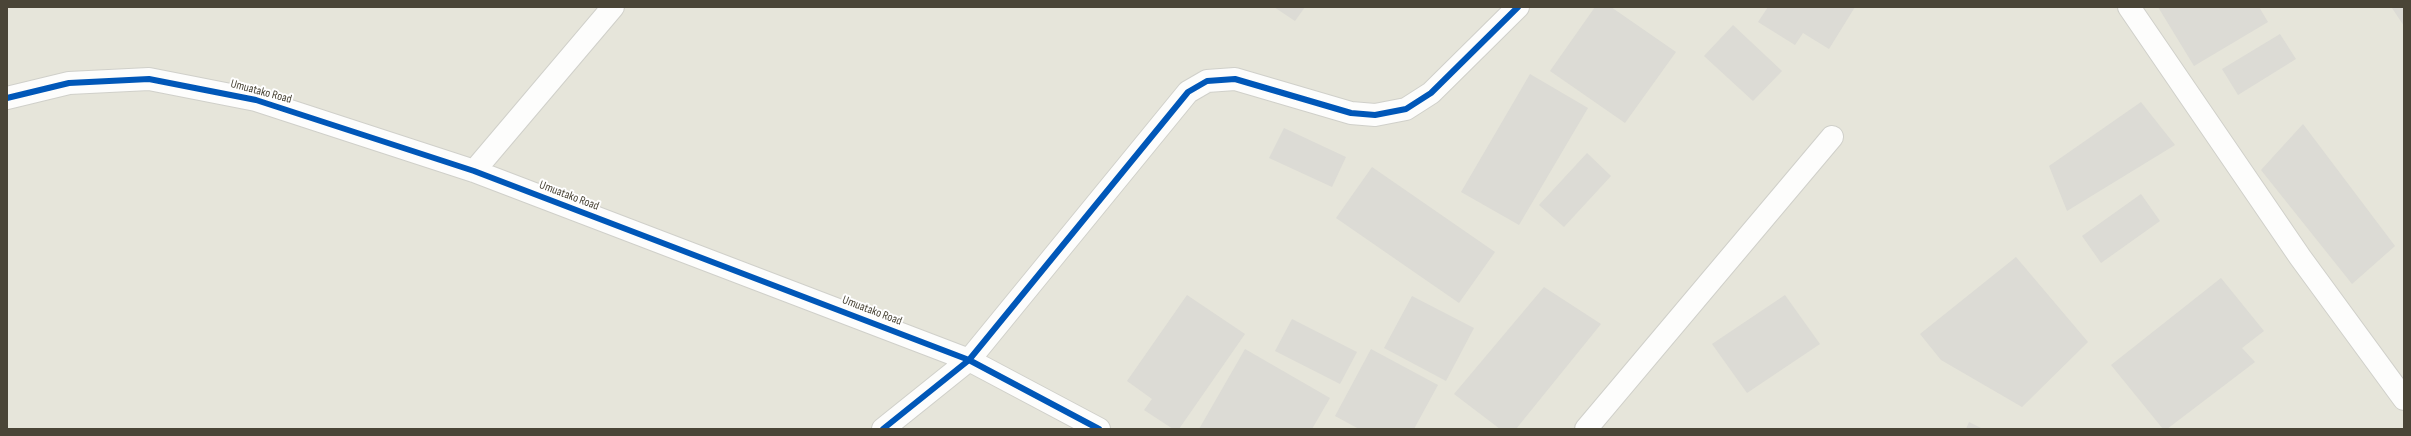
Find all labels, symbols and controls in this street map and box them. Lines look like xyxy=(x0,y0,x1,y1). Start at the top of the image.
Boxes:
street label: Umuatako Road xyxy=(229,77,293,107)
street label: Umuatako Road xyxy=(537,178,601,214)
street label: Umuatako Road xyxy=(840,293,904,329)

